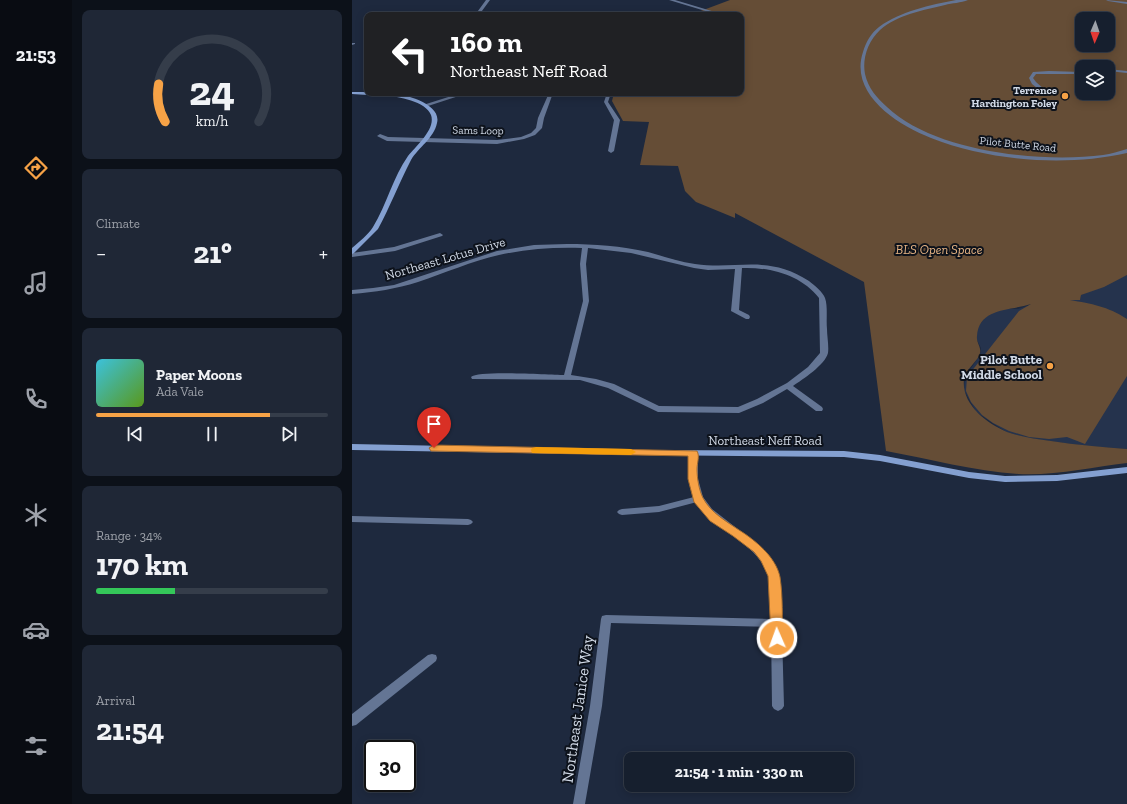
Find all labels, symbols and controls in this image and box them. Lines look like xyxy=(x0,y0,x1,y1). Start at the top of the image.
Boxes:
north arrow xyxy=(1075,12,1115,52)
map controls xyxy=(1075,12,1115,100)
text: 160 m xyxy=(450,26,522,59)
icon: left xyxy=(384,28,436,80)
text: 21:53 xyxy=(16,44,56,66)
text: Northeast Neff Road xyxy=(450,60,607,82)
button: layers xyxy=(1075,60,1115,100)
text: 24 xyxy=(189,66,235,116)
place label: Terrence Hardington Foley xyxy=(971,84,1058,110)
marker: Terrence Hardington Foley xyxy=(1060,91,1070,101)
text: km/h xyxy=(196,113,228,130)
street label: Sams Loop xyxy=(452,124,504,137)
street label: Pilot Butte Road xyxy=(979,134,1057,155)
icon: directions xyxy=(22,154,50,182)
text: Climate xyxy=(96,216,140,231)
street label: Northeast Lotus Drive xyxy=(383,234,507,283)
text: 21° xyxy=(193,235,232,271)
text: − xyxy=(96,240,106,267)
text: + xyxy=(319,240,328,267)
park label: BLS Open Space xyxy=(896,242,983,257)
icon: music xyxy=(22,269,50,297)
place label: Pilot Butte Middle School xyxy=(961,352,1043,382)
marker: Pilot Butte Middle School xyxy=(1045,361,1055,371)
text: Paper Moons xyxy=(156,366,242,384)
text: Ada Vale xyxy=(156,384,204,399)
icon: phone xyxy=(22,385,50,413)
pin xyxy=(417,407,451,448)
icon: arrive xyxy=(423,413,445,435)
icon: previous xyxy=(124,423,146,445)
icon: pause xyxy=(201,423,223,445)
icon: next xyxy=(278,423,300,445)
street label: Northeast Neff Road xyxy=(708,433,822,448)
icon: climate xyxy=(22,501,50,529)
text: Range · 34% xyxy=(96,528,162,543)
text: 170 km xyxy=(96,547,188,583)
icon: car xyxy=(22,616,50,644)
position arrow xyxy=(756,617,798,659)
street label: Northeast Janice Way xyxy=(558,633,597,784)
text: Arrival xyxy=(96,693,135,708)
text: 21:54 xyxy=(96,712,164,748)
icon: filters xyxy=(22,732,50,760)
speed limit sign: 30 xyxy=(364,740,416,792)
text: 21:54 · 1 min · 330 m xyxy=(675,763,803,781)

